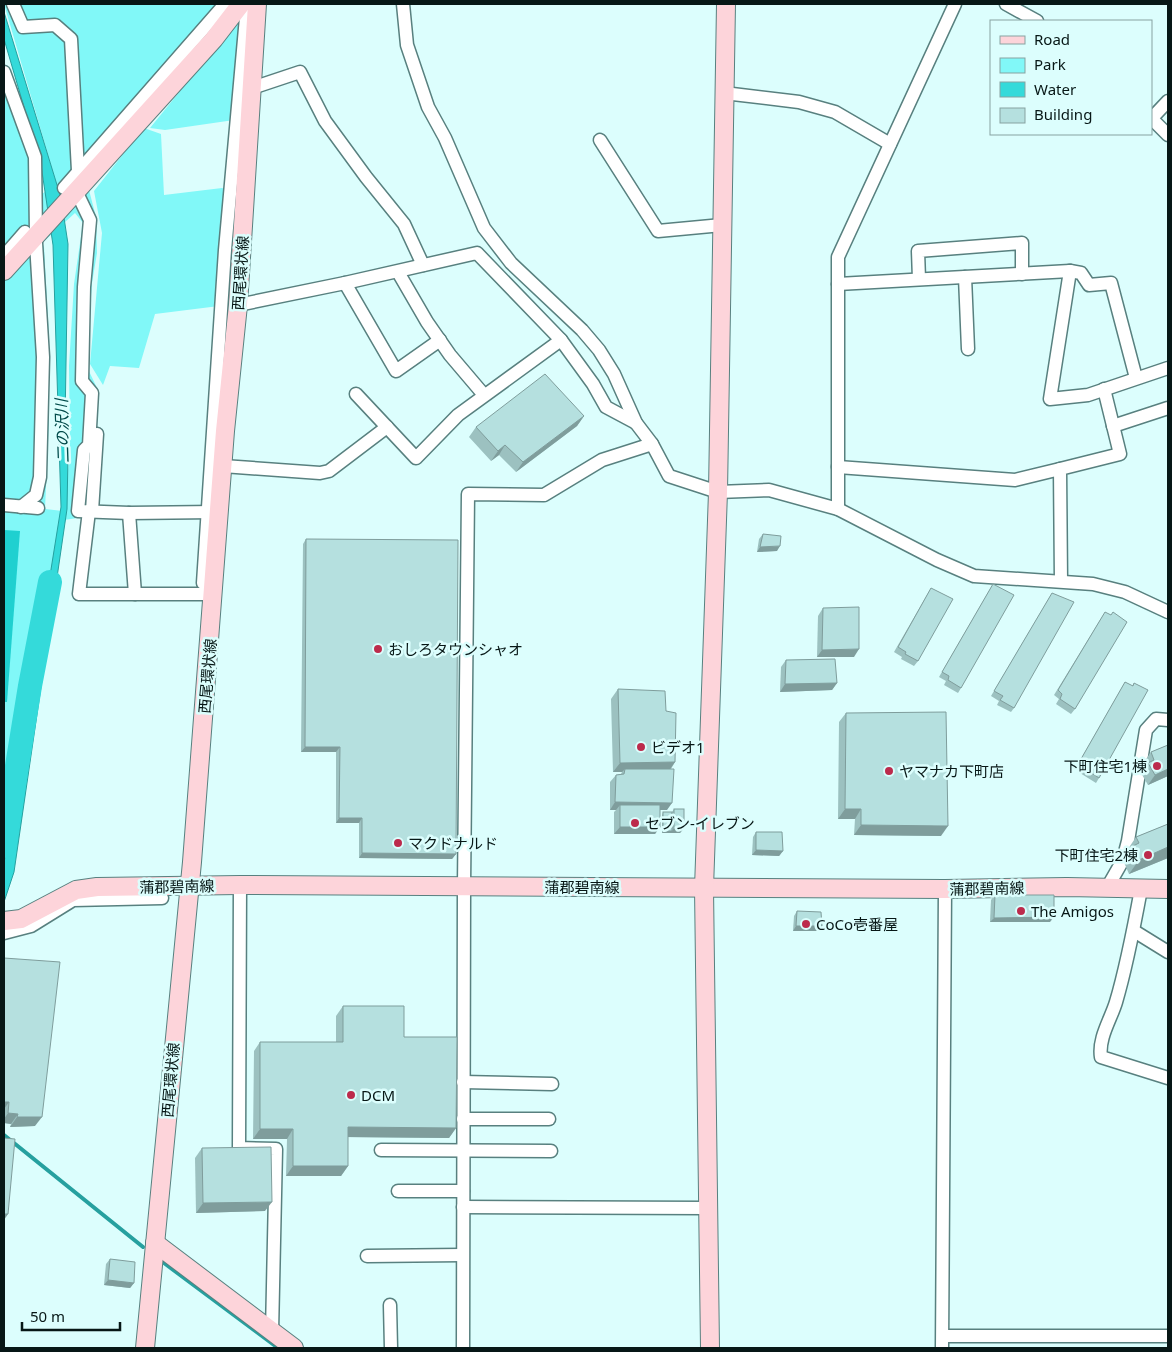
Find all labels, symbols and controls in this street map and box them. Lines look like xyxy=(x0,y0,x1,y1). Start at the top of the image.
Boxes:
legend xyxy=(990,20,1152,135)
text: Road xyxy=(1034,29,1070,49)
text: Park xyxy=(1034,54,1066,74)
text: Water xyxy=(1034,79,1076,99)
text: Building xyxy=(1034,104,1092,124)
street label: 西尾環状線 xyxy=(227,235,253,311)
water label: 二の沢川 xyxy=(50,397,74,463)
street label: 西尾環状線 xyxy=(194,638,220,714)
place label: おしろタウンシャオ xyxy=(388,639,523,659)
marker: おしろタウンシャオ xyxy=(372,643,384,655)
place label: ビデオ1 xyxy=(651,737,705,757)
marker: ビデオ1 xyxy=(635,741,647,753)
place label: 下町住宅1棟 xyxy=(1063,756,1147,776)
marker: 下町住宅1棟 xyxy=(1151,760,1163,772)
place label: ヤマナカ下町店 xyxy=(899,761,1004,781)
marker: ヤマナカ下町店 xyxy=(883,765,895,777)
place label: セブン-イレブン xyxy=(645,813,755,833)
marker: セブン-イレブン xyxy=(629,817,641,829)
place label: マクドナルド xyxy=(408,833,498,853)
marker: マクドナルド xyxy=(392,837,404,849)
place label: 下町住宅2棟 xyxy=(1054,845,1138,865)
marker: 下町住宅2棟 xyxy=(1142,849,1154,861)
street label: 蒲郡碧南線 xyxy=(139,875,215,897)
street label: 蒲郡碧南線 xyxy=(544,877,620,897)
street label: 蒲郡碧南線 xyxy=(949,877,1025,899)
place label: The Amigos xyxy=(1031,901,1114,921)
marker: The Amigos xyxy=(1015,905,1027,917)
place label: CoCo壱番屋 xyxy=(816,914,898,934)
marker: CoCo壱番屋 xyxy=(800,918,812,930)
street label: 西尾環状線 xyxy=(157,1042,183,1118)
place label: DCM xyxy=(361,1085,395,1105)
marker: DCM xyxy=(345,1089,357,1101)
scale bar xyxy=(22,1300,120,1332)
text: 50 m xyxy=(30,1306,65,1326)

